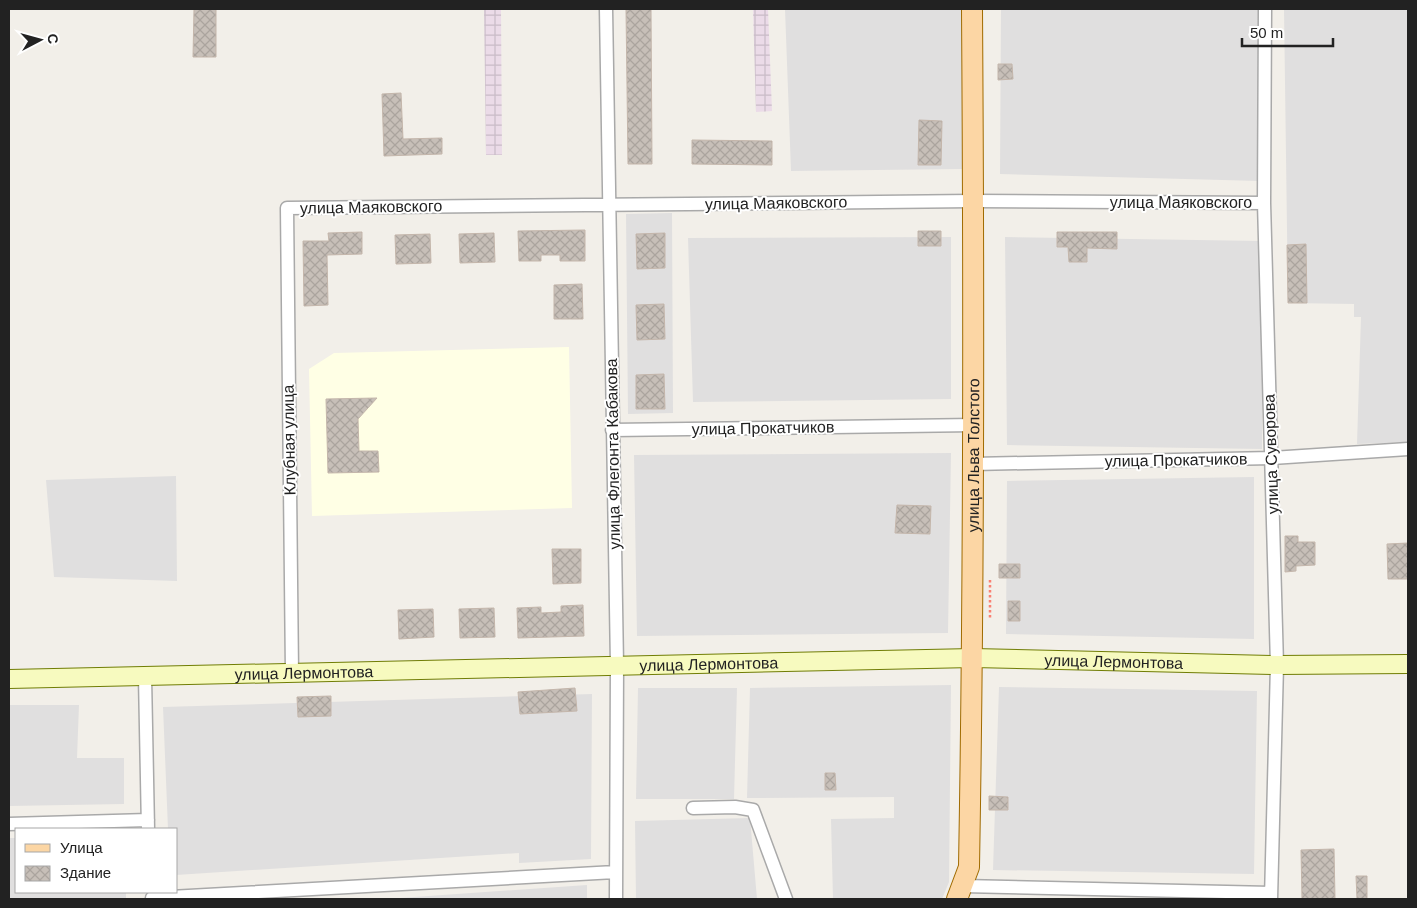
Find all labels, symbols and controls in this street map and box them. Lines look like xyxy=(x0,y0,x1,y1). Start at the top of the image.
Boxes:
north arrow xyxy=(15,15,65,65)
scale bar xyxy=(1242,15,1333,47)
text: 50 m xyxy=(1250,24,1283,41)
text: С xyxy=(44,33,61,45)
street label: улица Маяковского xyxy=(705,193,847,213)
street label: улица Маяковского xyxy=(1110,194,1252,211)
street label: улица Маяковского xyxy=(300,197,442,217)
street label: улица Флегонта Кабакова xyxy=(603,358,623,550)
street label: улица Льва Толстого xyxy=(964,378,982,532)
street label: Клубная улица xyxy=(280,384,298,496)
street label: улица Суворова xyxy=(1260,394,1282,514)
street label: улица Прокатчиков xyxy=(691,418,835,438)
street label: улица Прокатчиков xyxy=(1104,450,1248,470)
street label: улица Лермонтова xyxy=(1044,651,1183,671)
street label: улица Лермонтова xyxy=(639,654,779,674)
street label: улица Лермонтова xyxy=(234,663,374,683)
legend xyxy=(15,828,178,893)
text: Улица xyxy=(60,839,103,856)
text: Здание xyxy=(60,864,111,881)

